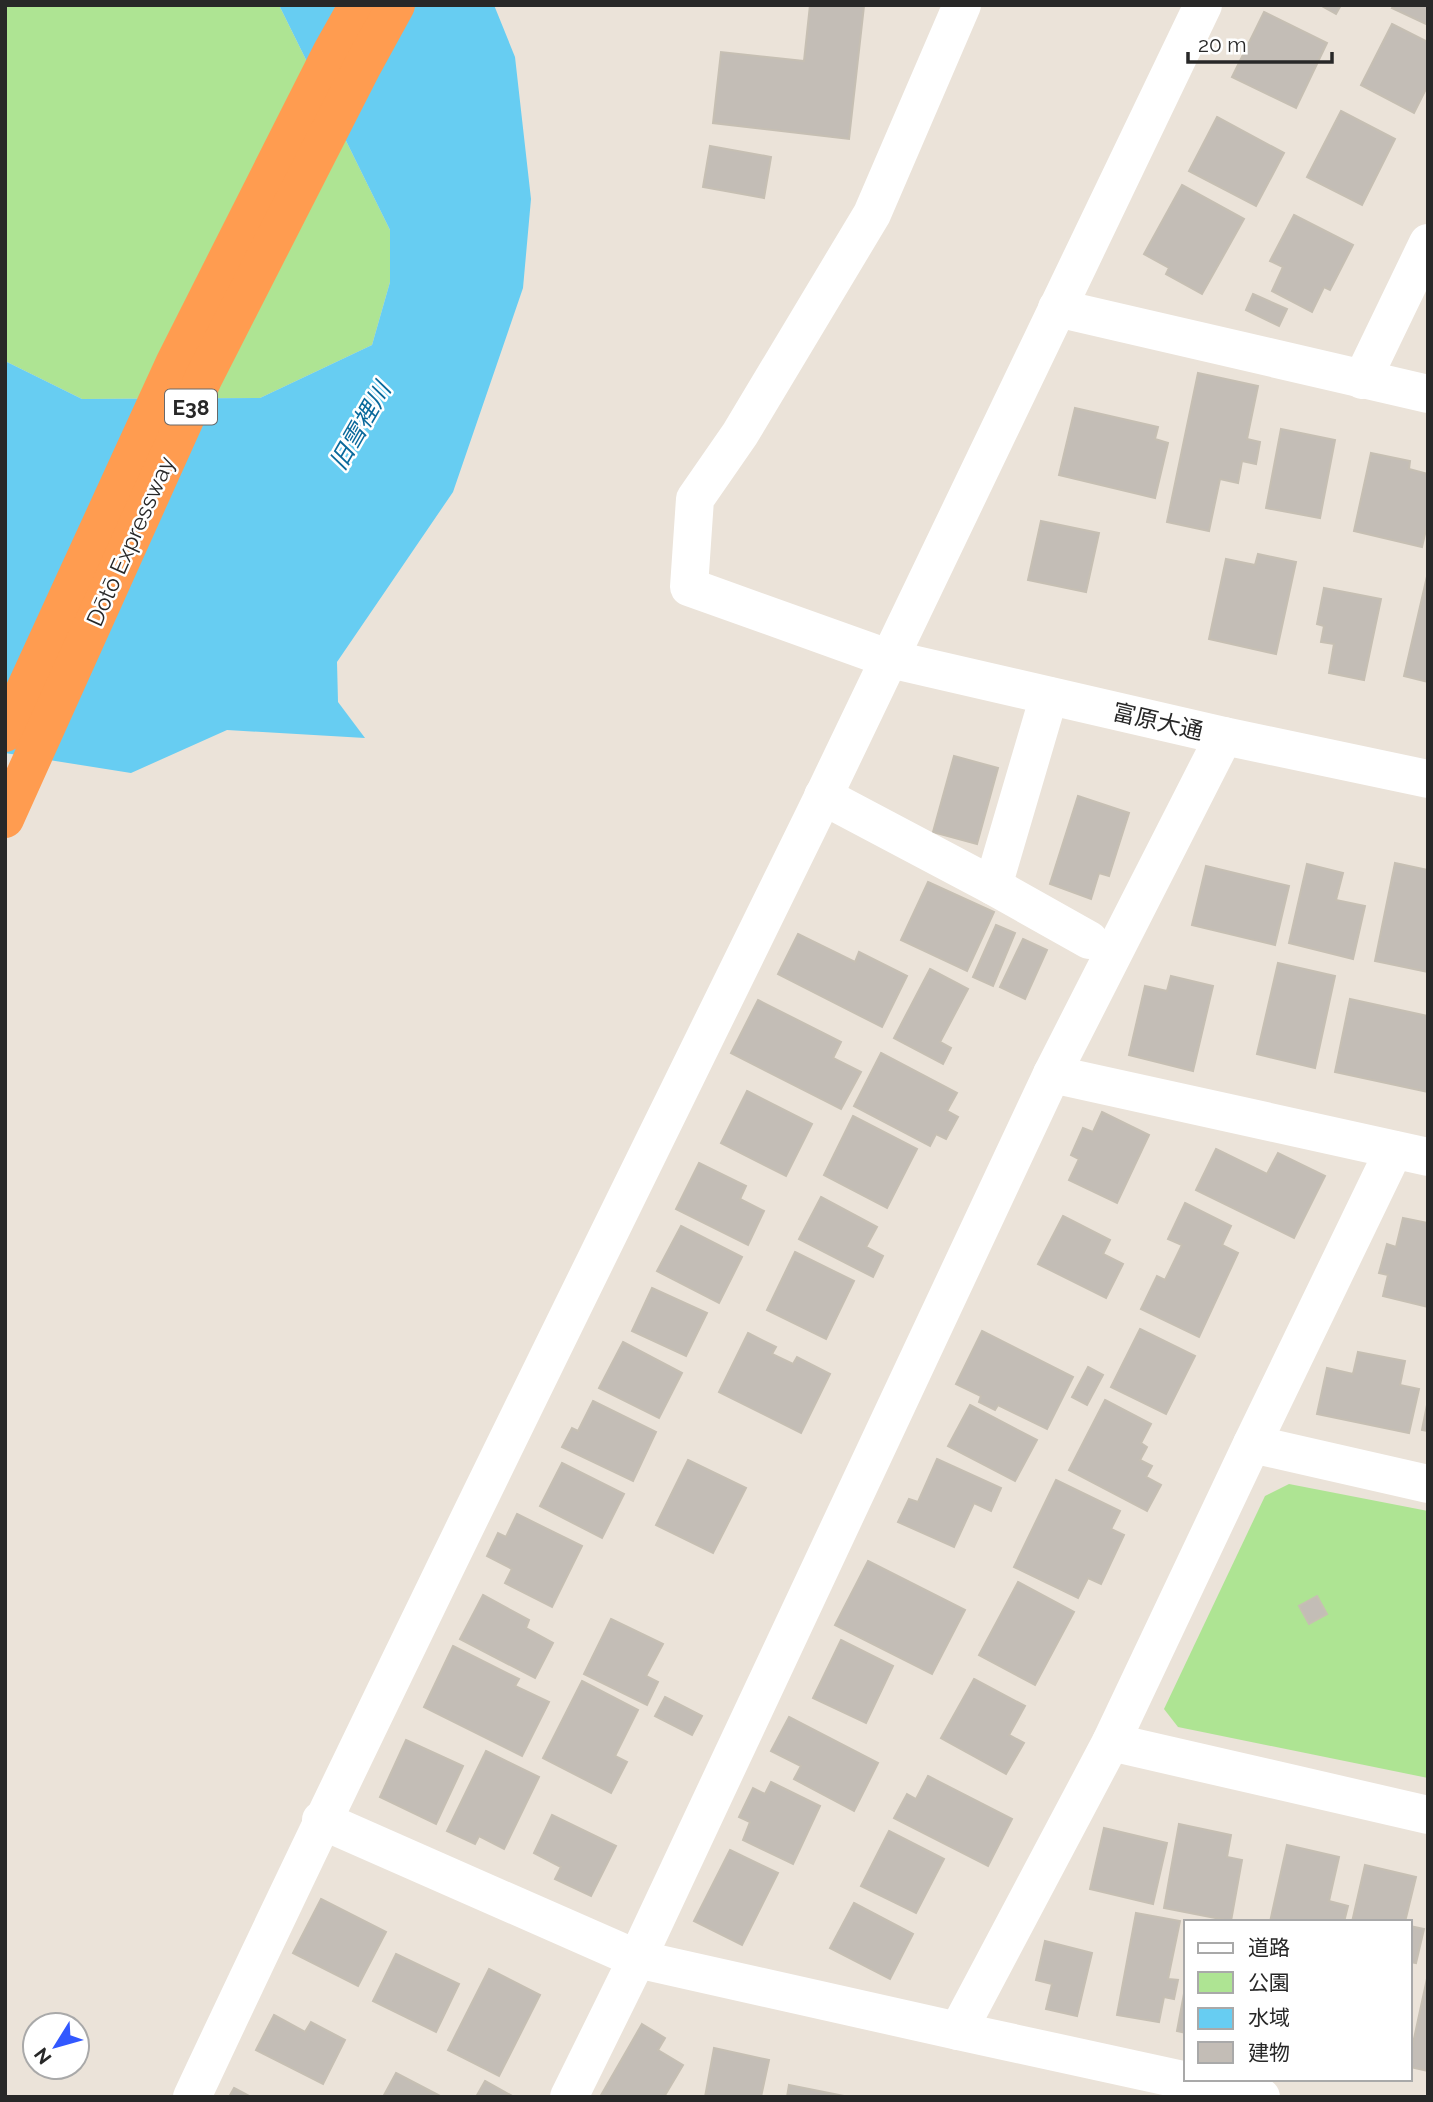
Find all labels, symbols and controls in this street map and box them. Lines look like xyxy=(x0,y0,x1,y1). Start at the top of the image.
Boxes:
scale bar xyxy=(1188,21,1332,65)
text: 20 m xyxy=(1198,32,1246,57)
water label: 旧雪裡川 xyxy=(323,375,398,475)
road number: E38 xyxy=(165,390,217,424)
street label: Dōtō Expressway xyxy=(80,452,180,630)
street label: 富原大通 xyxy=(1110,697,1206,745)
legend xyxy=(1184,1920,1412,2081)
text: 道路 xyxy=(1248,1935,1290,1960)
text: 公園 xyxy=(1248,1970,1290,1995)
text: 水域 xyxy=(1248,2005,1290,2030)
north arrow xyxy=(21,2011,91,2081)
text: 建物 xyxy=(1248,2040,1290,2065)
text: N xyxy=(29,2044,56,2069)

